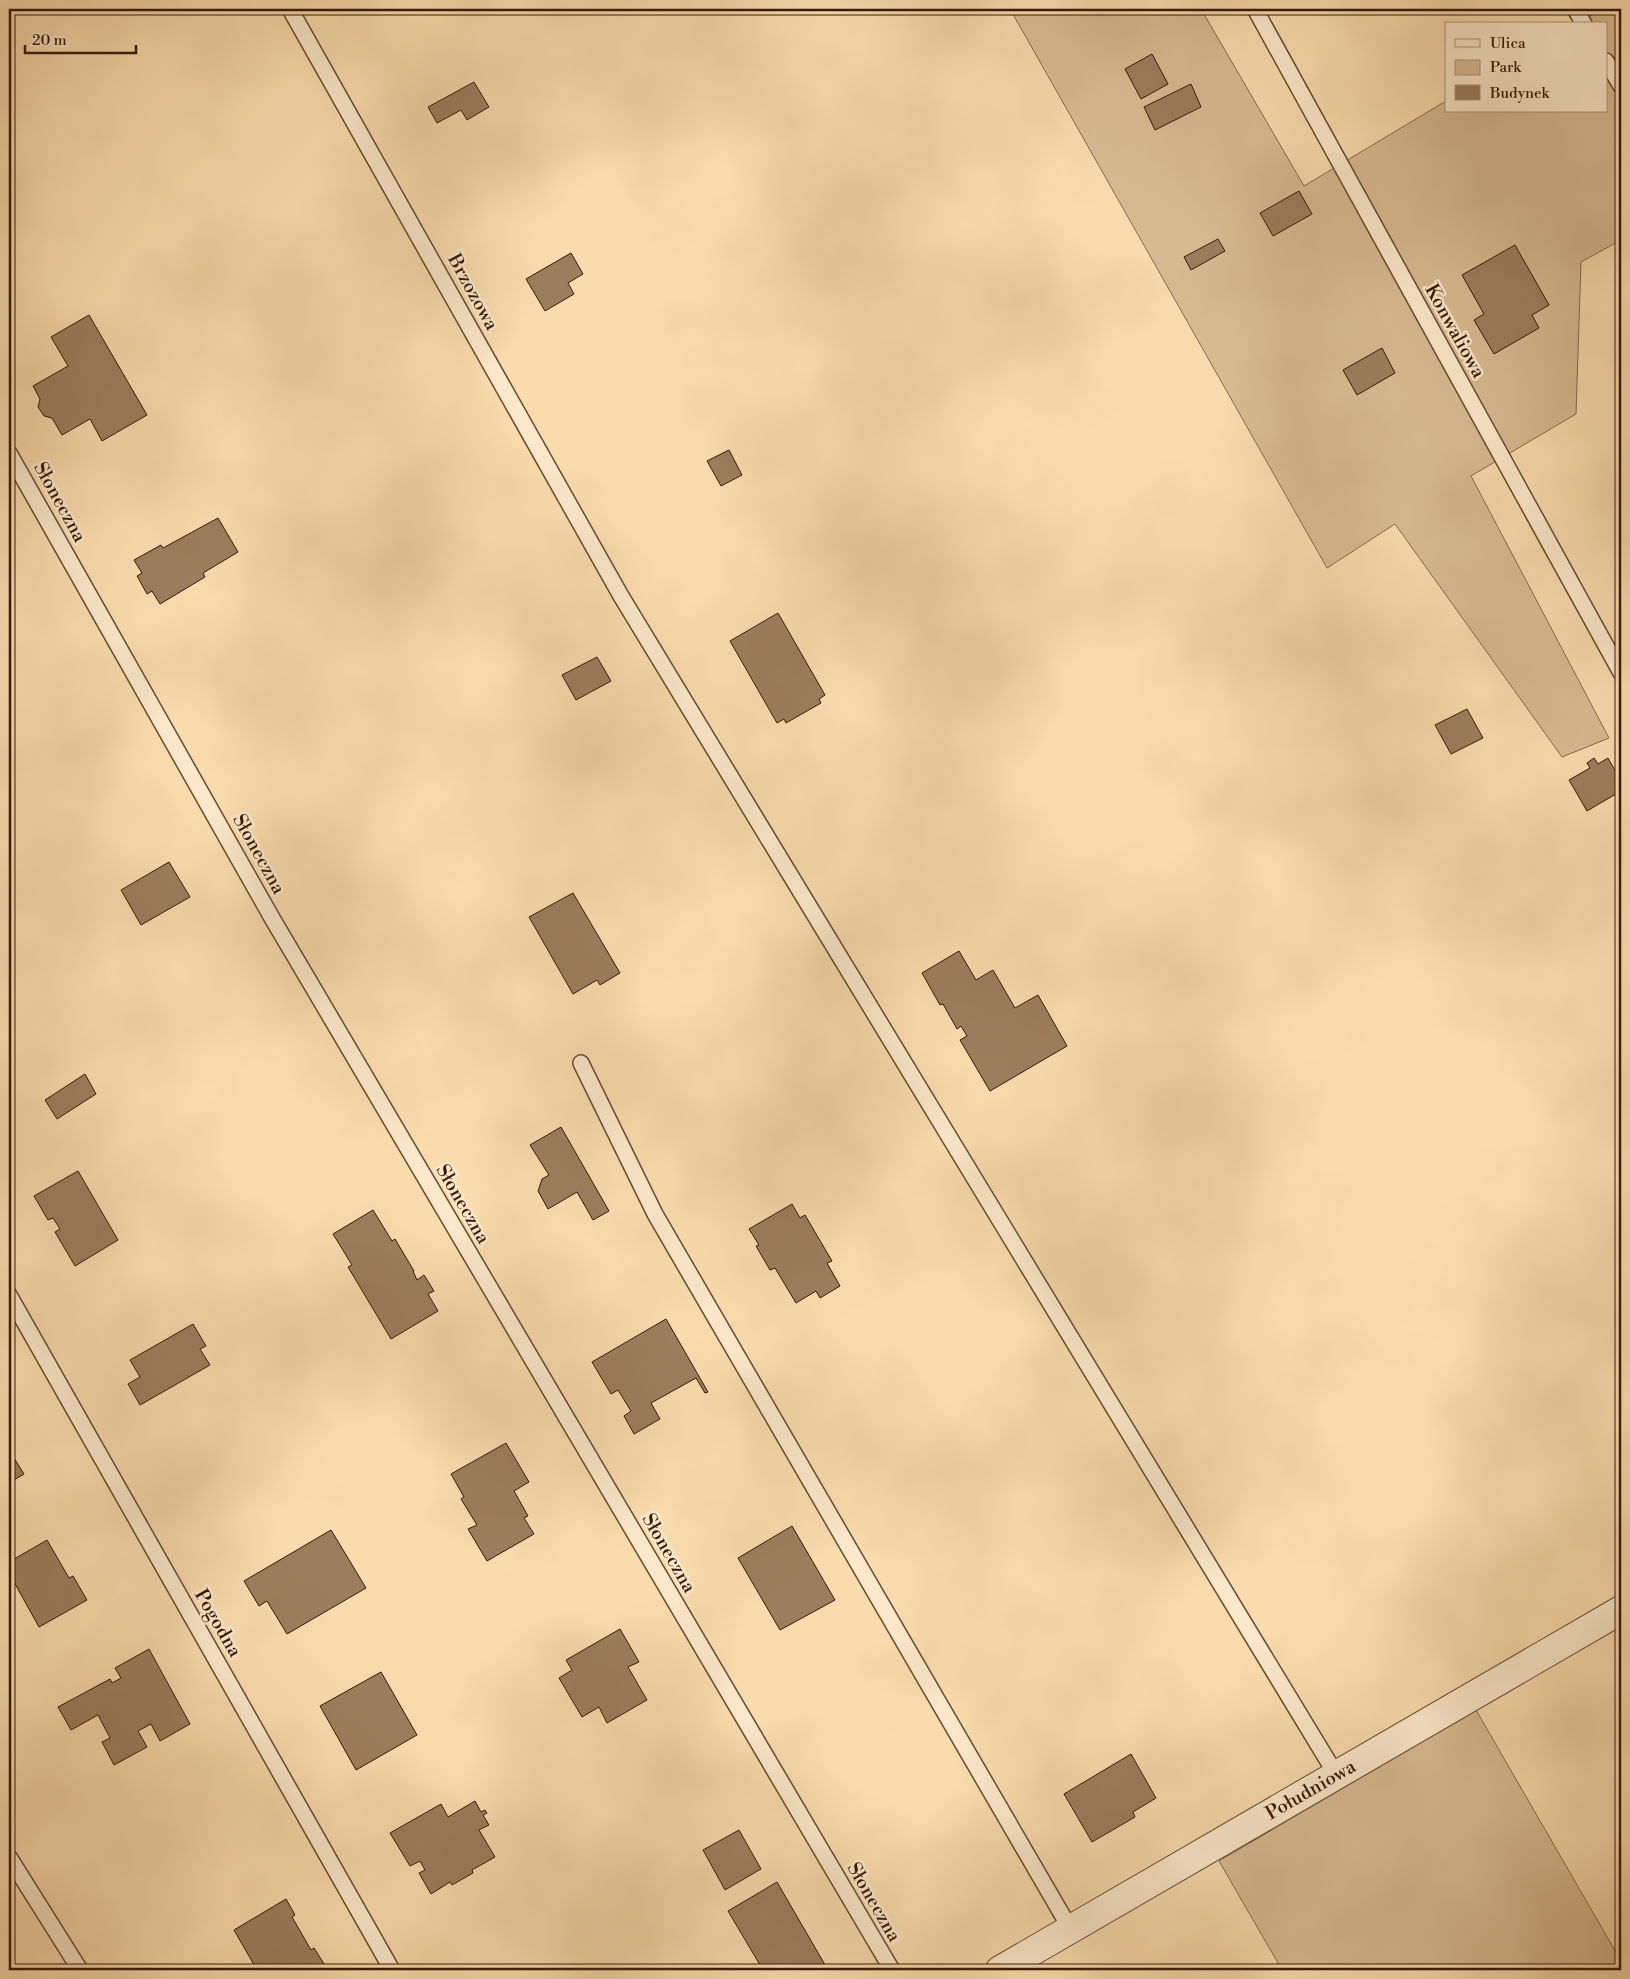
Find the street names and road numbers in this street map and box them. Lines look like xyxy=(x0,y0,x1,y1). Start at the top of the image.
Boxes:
street label: Brzozowa xyxy=(442,249,504,335)
street label: Konwaliowa xyxy=(1419,280,1491,382)
street label: Słoneczna xyxy=(28,458,92,547)
street label: Słoneczna xyxy=(227,810,291,899)
street label: Słoneczna xyxy=(431,1160,496,1248)
street label: Słoneczna xyxy=(637,1509,702,1597)
street label: Pogodna xyxy=(189,1585,247,1662)
street label: Południowa xyxy=(1261,1754,1360,1826)
street label: Słoneczna xyxy=(842,1858,907,1946)

